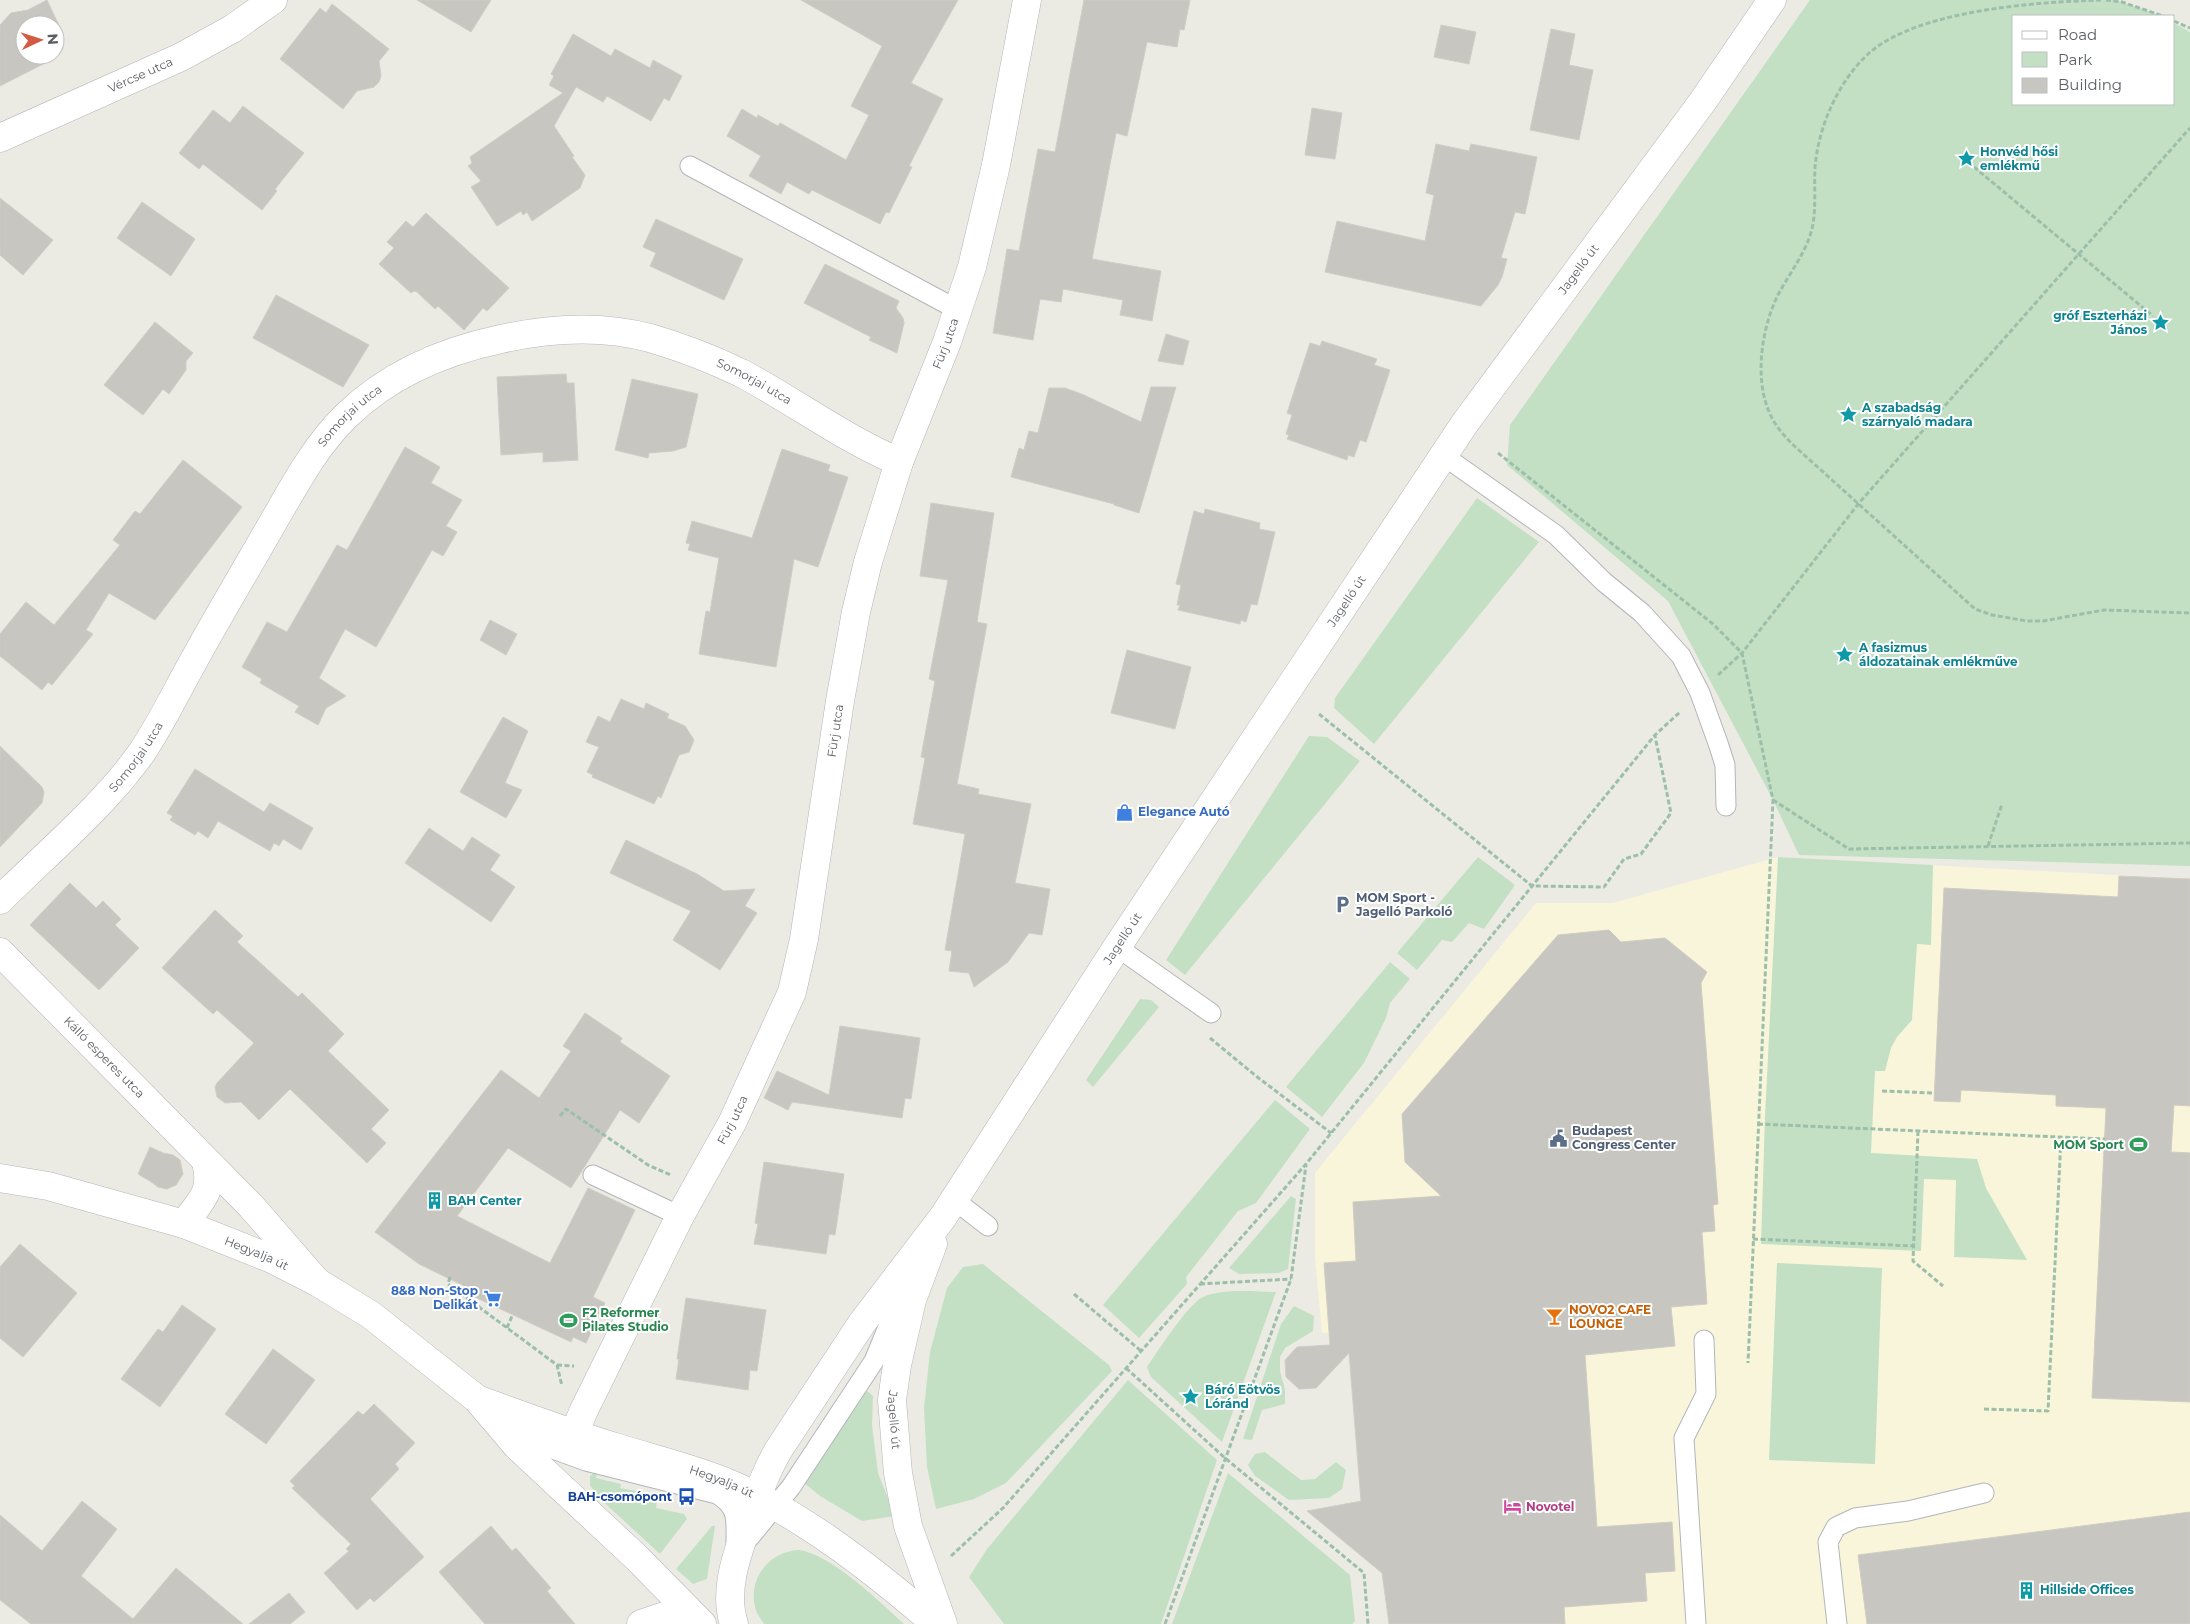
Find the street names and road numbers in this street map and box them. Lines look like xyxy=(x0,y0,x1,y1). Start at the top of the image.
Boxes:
street label: Vércse utca xyxy=(106,54,175,96)
street label: Jagelló út xyxy=(1554,241,1602,298)
street label: Fürj utca xyxy=(929,316,961,371)
street label: Somorjai utca xyxy=(714,355,795,408)
street label: Somorjai utca xyxy=(314,381,384,450)
street label: Jagelló út xyxy=(1323,572,1369,630)
street label: Fürj utca xyxy=(824,703,846,758)
street label: Somorjai utca xyxy=(105,719,166,795)
street label: Jagelló út xyxy=(1099,909,1145,968)
street label: Kálló esperes utca xyxy=(61,1013,148,1101)
street label: Fürj utca xyxy=(713,1093,751,1147)
street label: Hegyalja út xyxy=(222,1233,291,1273)
street label: Jagelló út xyxy=(885,1389,904,1450)
street label: Hegyalja út xyxy=(688,1462,757,1501)

